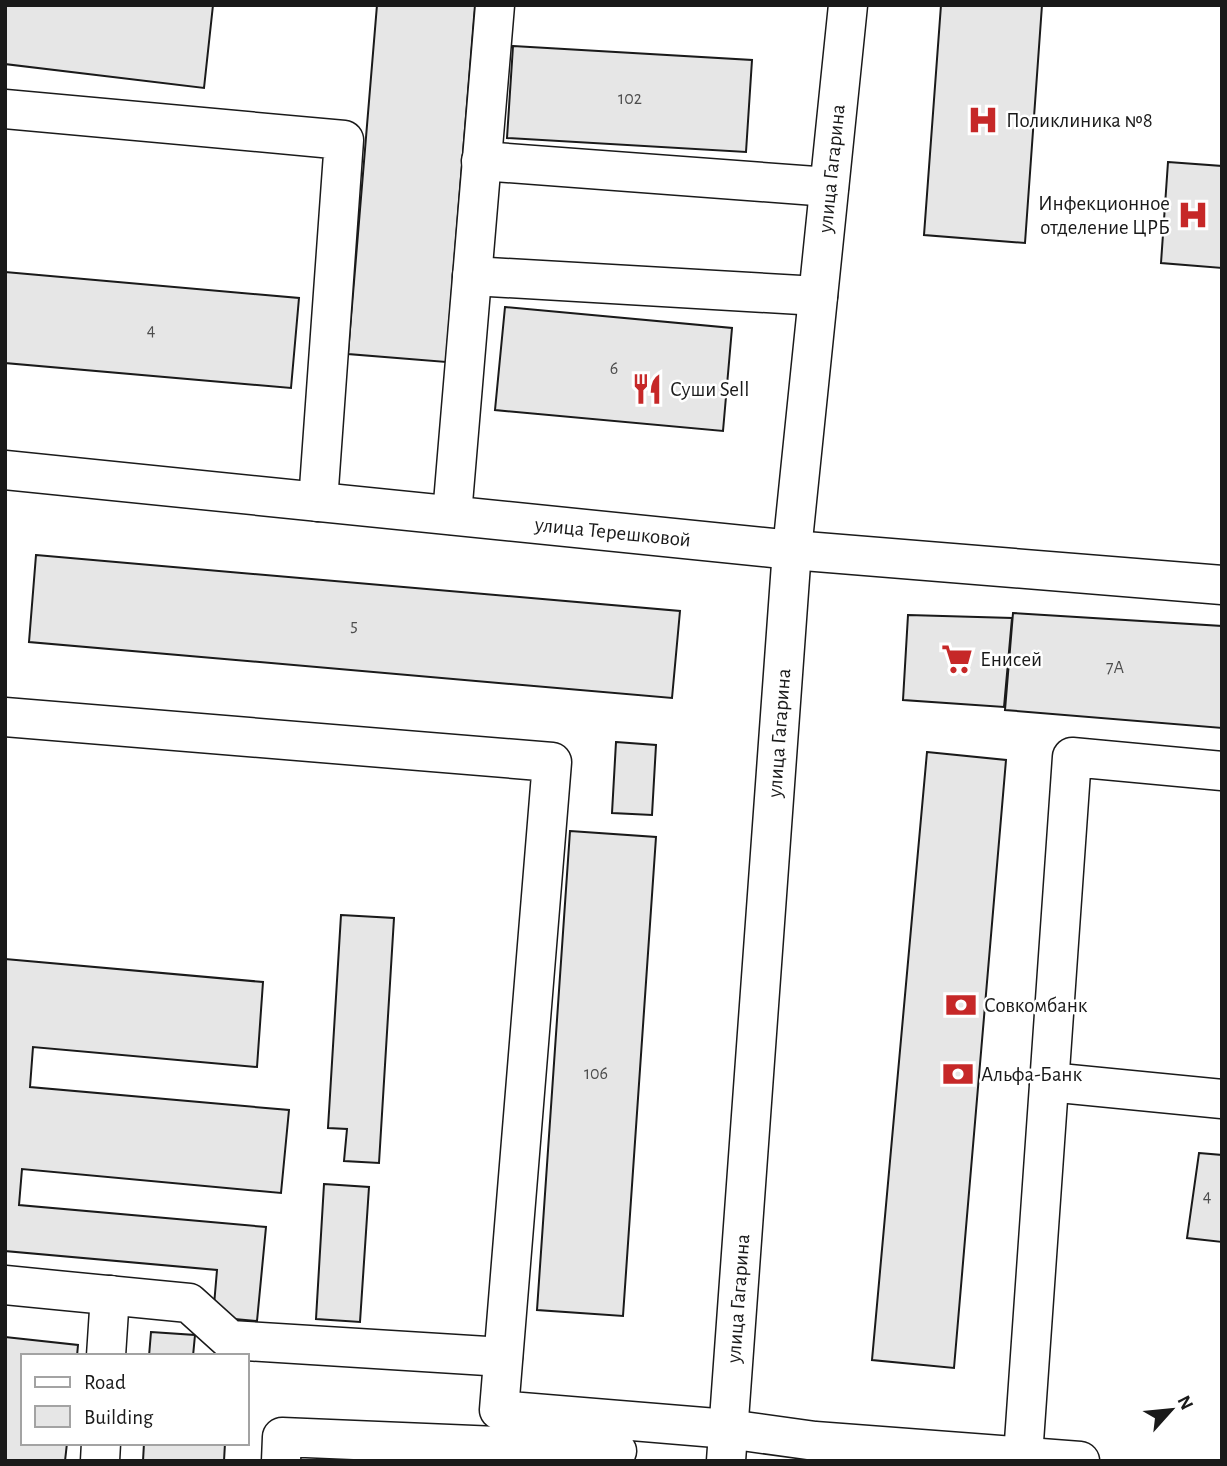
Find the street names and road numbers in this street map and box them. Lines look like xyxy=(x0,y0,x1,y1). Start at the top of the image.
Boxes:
street label: улица Гагарина xyxy=(814,103,848,235)
street label: улица Терешковой xyxy=(533,513,692,550)
street label: улица Гагарина xyxy=(764,667,794,799)
street label: улица Гагарина xyxy=(723,1233,753,1365)

